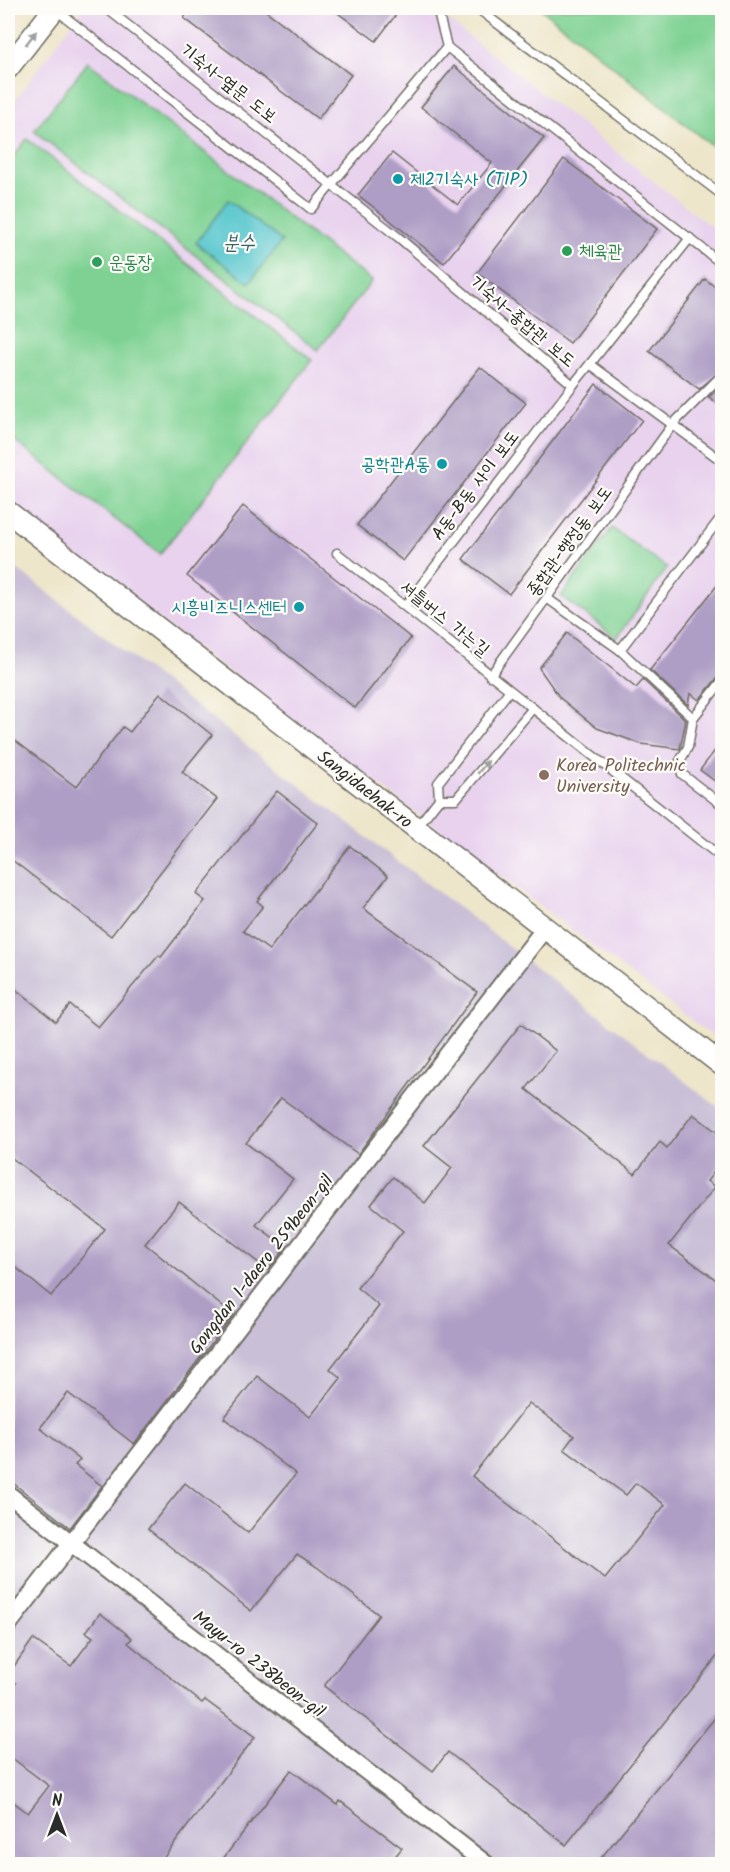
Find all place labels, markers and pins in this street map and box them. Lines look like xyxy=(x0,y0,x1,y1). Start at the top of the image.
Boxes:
place label: 제2기숙사 (TIP) xyxy=(410,166,528,195)
marker: 제2기숙사 (TIP) xyxy=(391,172,405,186)
place label: 체육관 xyxy=(579,238,622,267)
marker: 체육관 xyxy=(560,244,574,258)
place label: 운동장 xyxy=(109,249,152,278)
marker: 운동장 xyxy=(90,255,104,269)
place label: 공학관A동 xyxy=(361,451,430,480)
marker: 공학관A동 xyxy=(435,457,449,471)
place label: 시흥비즈니스센터 xyxy=(171,594,287,623)
marker: 시흥비즈니스센터 xyxy=(292,600,306,614)
place label: Korea Politechnic University xyxy=(556,752,686,802)
marker: Korea Politechnic University xyxy=(537,768,551,782)

